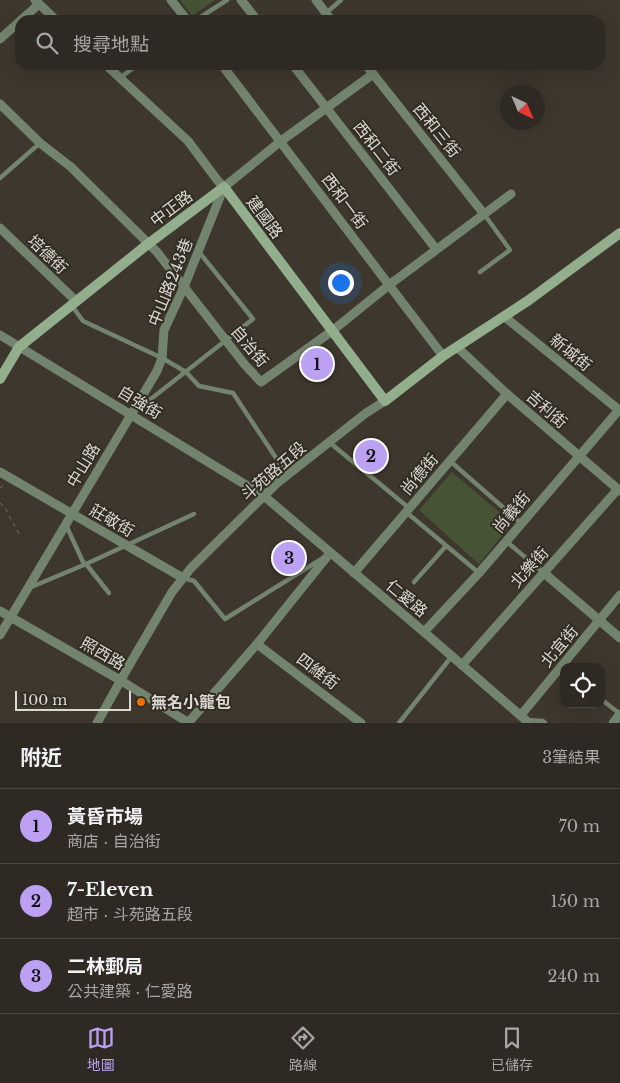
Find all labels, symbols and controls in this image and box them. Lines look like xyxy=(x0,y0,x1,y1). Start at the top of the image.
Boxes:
search box xyxy=(15,15,605,70)
icon: search xyxy=(33,29,61,57)
text: 搜尋地點 xyxy=(73,33,149,56)
north arrow xyxy=(500,85,545,130)
street label: 西和三街 xyxy=(409,99,465,161)
street label: 西和二街 xyxy=(349,117,405,179)
street label: 西和一街 xyxy=(318,169,372,233)
street label: 中正路 xyxy=(146,186,196,230)
street label: 建國路 xyxy=(243,192,287,242)
street label: 培德街 xyxy=(24,230,72,278)
street label: 中山路243巷 xyxy=(143,235,197,329)
your location xyxy=(328,270,354,296)
street label: 自治街 xyxy=(227,321,273,371)
street label: 新城街 xyxy=(546,329,596,375)
pin: 1 xyxy=(301,345,333,383)
street label: 自強街 xyxy=(114,381,166,423)
street label: 吉利街 xyxy=(522,386,572,432)
street label: 斗苑路五段 xyxy=(236,437,310,505)
pin: 2 xyxy=(355,437,387,475)
street label: 中山路 xyxy=(62,439,104,491)
street label: 尚德街 xyxy=(396,449,442,499)
street label: 尚義街 xyxy=(488,487,534,537)
street label: 莊敬街 xyxy=(86,499,138,541)
pin: 3 xyxy=(273,539,305,577)
street label: 北樂街 xyxy=(506,542,552,592)
street label: 仁愛路 xyxy=(382,575,432,621)
street label: 北宜街 xyxy=(536,621,582,671)
street label: 照西路 xyxy=(77,632,129,674)
street label: 四維街 xyxy=(293,649,343,693)
map controls xyxy=(560,663,605,708)
button: locate xyxy=(560,663,605,708)
scale bar xyxy=(15,688,131,711)
text: 100 m xyxy=(22,691,67,709)
place label: 無名小籠包 xyxy=(151,692,231,712)
marker: 無名小籠包 xyxy=(135,696,147,708)
text: 附近 xyxy=(20,745,62,771)
text: 3筆結果 xyxy=(542,747,600,767)
text: 黃昏市場 xyxy=(67,805,143,828)
text: 1 xyxy=(33,816,39,836)
text: 70 m xyxy=(559,816,600,836)
text: 商店 · 自治街 xyxy=(67,831,161,851)
text: 7-Eleven xyxy=(67,878,153,901)
text: 2 xyxy=(31,891,41,911)
text: 150 m xyxy=(551,891,600,911)
text: 超市 · 斗苑路五段 xyxy=(67,904,193,924)
text: 二林郵局 xyxy=(67,955,143,978)
text: 3 xyxy=(31,966,41,986)
text: 240 m xyxy=(548,966,600,986)
text: 公共建築 · 仁愛路 xyxy=(67,981,193,1001)
tab: 地圖 xyxy=(87,1024,115,1074)
tab: 路線 xyxy=(289,1024,317,1074)
tab: 已儲存 xyxy=(491,1024,533,1074)

